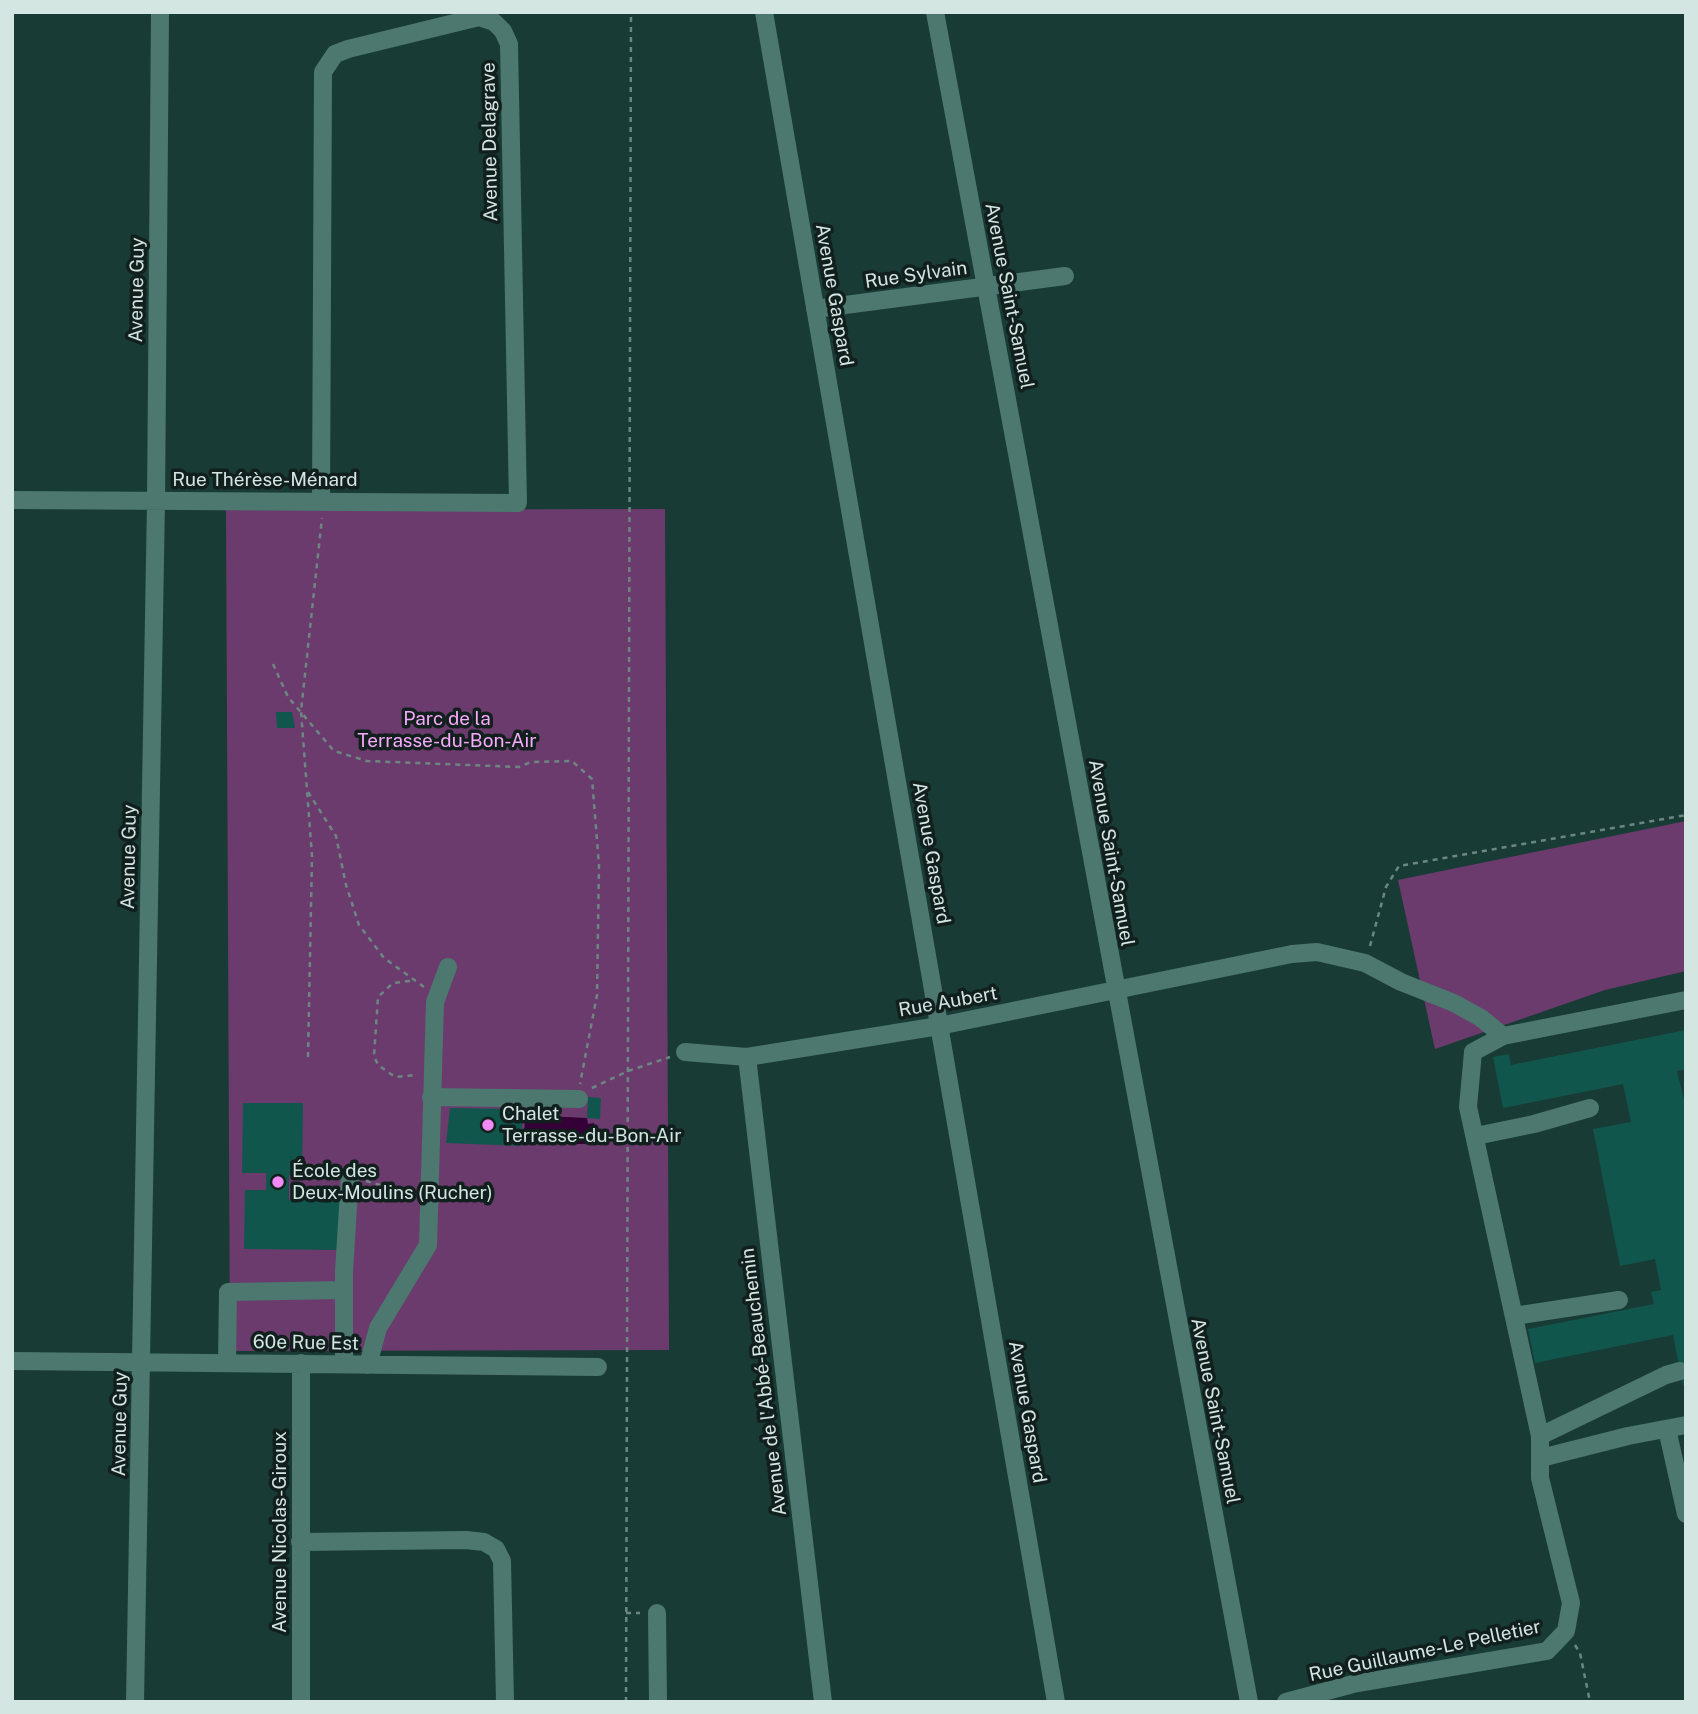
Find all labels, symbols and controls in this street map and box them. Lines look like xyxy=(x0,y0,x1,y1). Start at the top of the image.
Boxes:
street label: Avenue Delagrave xyxy=(477,62,503,222)
street label: Avenue Saint-Samuel xyxy=(980,201,1038,391)
street label: Avenue Gaspard xyxy=(810,222,858,368)
street label: Avenue Guy xyxy=(125,237,149,343)
street label: Rue Sylvain xyxy=(863,257,969,293)
street label: Rue Thérèse-Ménard xyxy=(172,469,358,491)
park label: Parc de la Terrasse-du-Bon-Air xyxy=(357,708,537,752)
street label: Avenue Saint-Samuel xyxy=(1083,758,1139,948)
street label: Avenue Gaspard xyxy=(907,780,955,926)
street label: Avenue Guy xyxy=(117,804,141,910)
street label: Rue Aubert xyxy=(897,982,999,1022)
place label: Chalet Terrasse-du-Bon-Air xyxy=(502,1103,682,1147)
marker: Chalet Terrasse-du-Bon-Air xyxy=(480,1117,496,1133)
place label: École des Deux-Moulins (Rucher) xyxy=(292,1160,493,1204)
marker: École des Deux-Moulins (Rucher) xyxy=(270,1174,286,1190)
street label: Avenue de l'Abbé-Beauchemin xyxy=(736,1247,792,1517)
street label: Avenue Saint-Samuel xyxy=(1186,1316,1244,1506)
street label: 60e Rue Est xyxy=(253,1331,359,1355)
street label: Avenue Gaspard xyxy=(1003,1339,1051,1485)
street label: Avenue Guy xyxy=(108,1371,132,1477)
street label: Avenue Nicolas-Giroux xyxy=(269,1431,291,1633)
street label: Rue Guillaume-Le Pelletier xyxy=(1307,1615,1543,1687)

